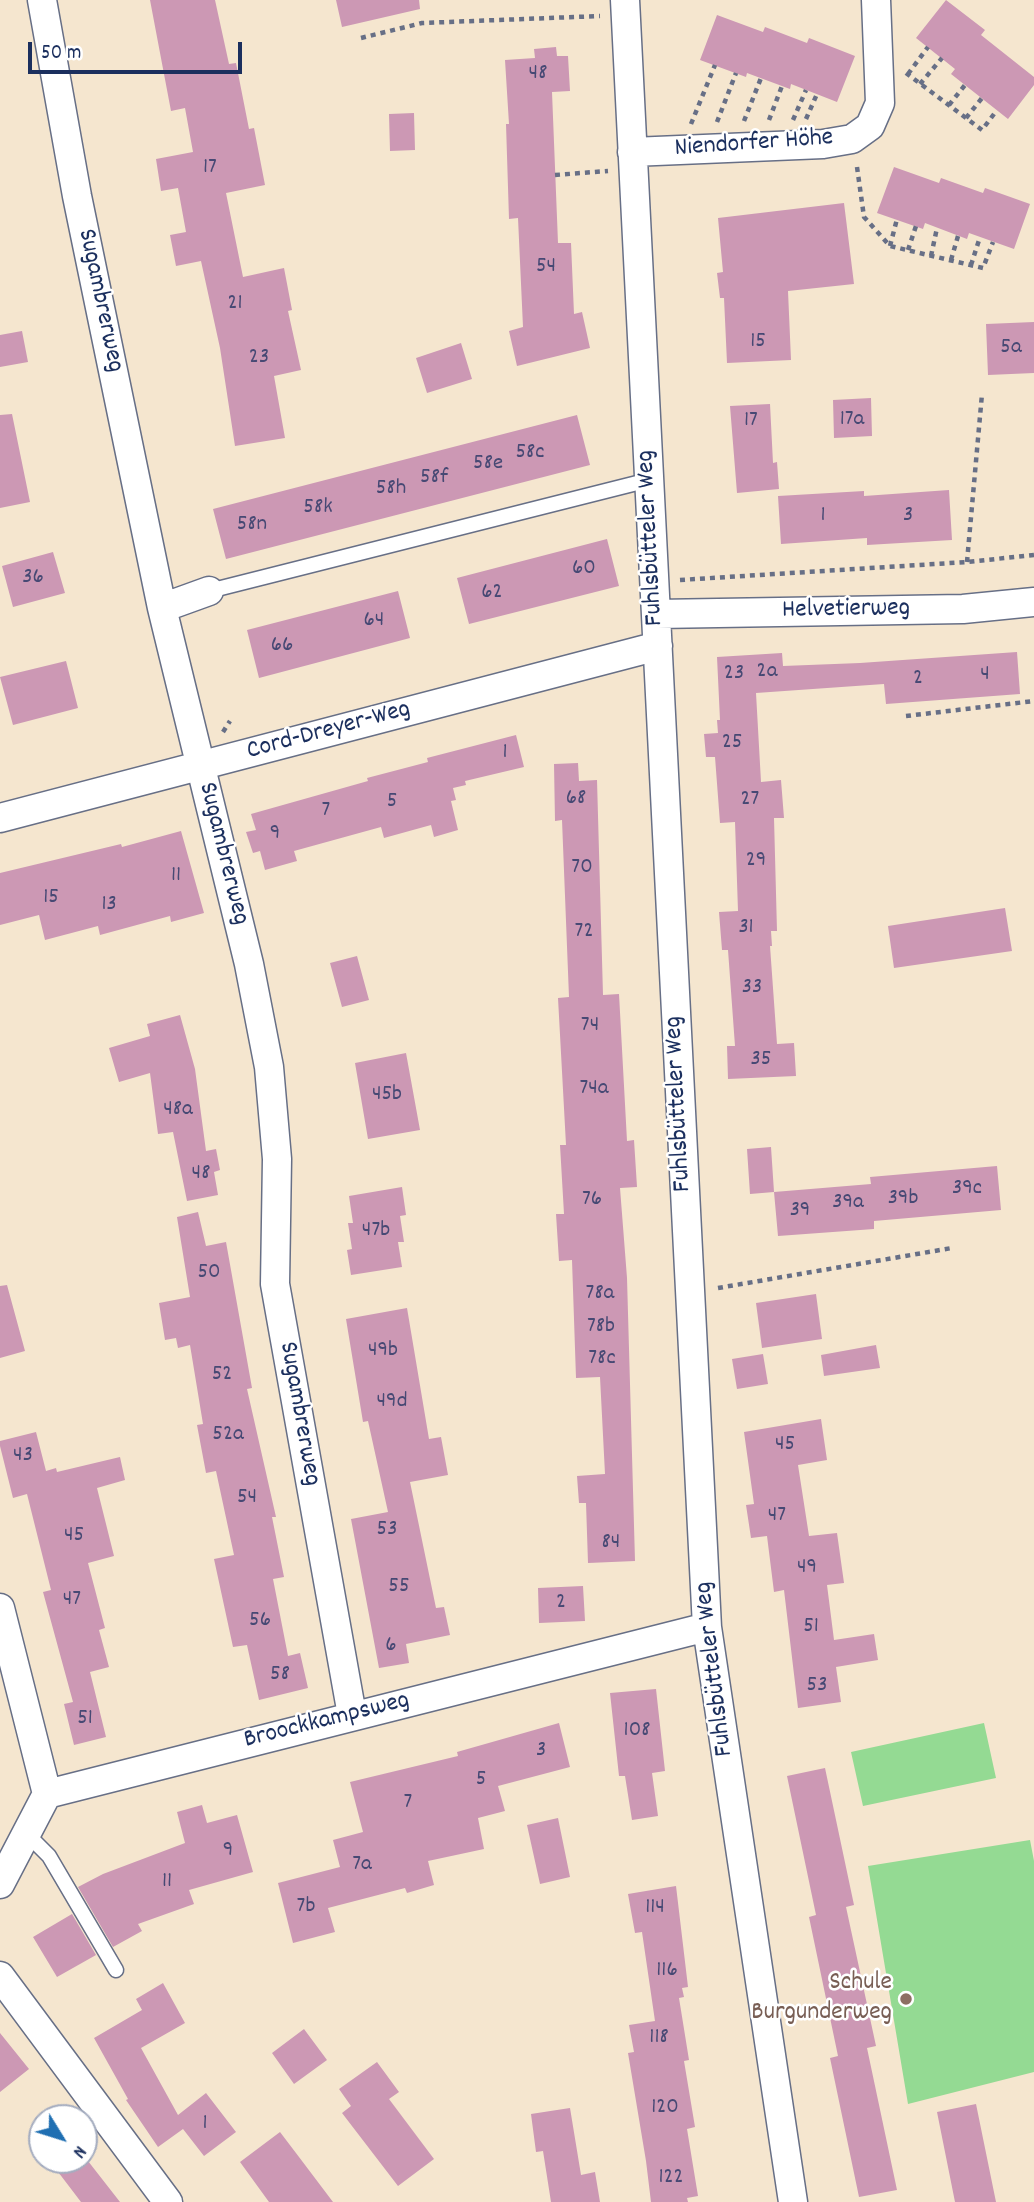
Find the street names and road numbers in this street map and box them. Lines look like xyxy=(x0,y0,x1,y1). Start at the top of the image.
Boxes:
street label: Niendorfer Höhe xyxy=(674,124,834,166)
street label: Sugambrerweg xyxy=(69,227,129,375)
street label: Fuhlsbütteler Weg xyxy=(632,449,672,627)
street label: Helvetierweg xyxy=(782,594,910,628)
street label: Cord-Dreyer-Weg xyxy=(244,695,414,769)
street label: Sugambrerweg xyxy=(189,780,255,928)
street label: Fuhlsbütteler Weg xyxy=(660,1015,700,1193)
street label: Sugambrerweg xyxy=(270,1340,326,1488)
street label: Fuhlsbütteler Weg xyxy=(690,1580,742,1758)
street label: Broockkampsweg xyxy=(241,1686,413,1758)

